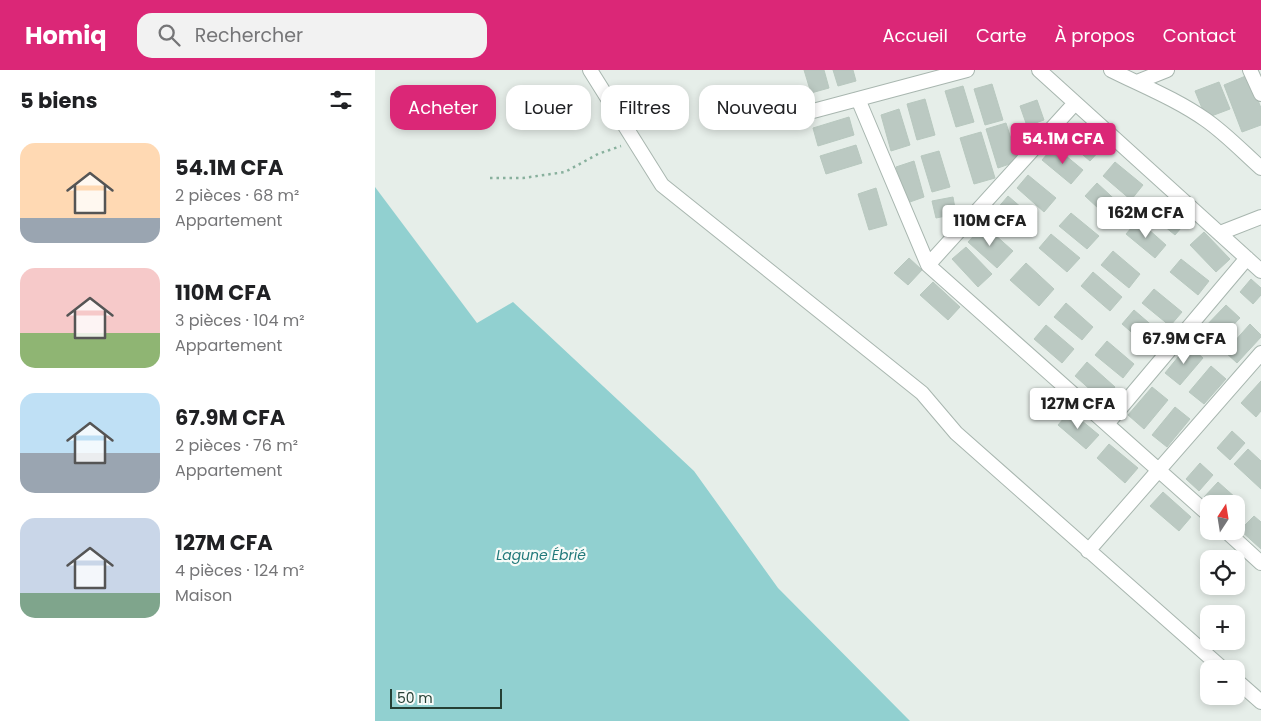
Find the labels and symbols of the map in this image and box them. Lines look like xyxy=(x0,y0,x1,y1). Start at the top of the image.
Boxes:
pin: 54.1M CFA xyxy=(1006,122,1120,165)
pin: 162M CFA xyxy=(1094,196,1198,239)
pin: 110M CFA xyxy=(938,204,1042,247)
pin: 67.9M CFA xyxy=(1127,322,1241,365)
pin: 127M CFA xyxy=(1026,388,1130,430)
north arrow xyxy=(1200,495,1245,540)
water label: Lagune Ébrié xyxy=(496,545,586,565)
scale bar xyxy=(390,686,503,709)

